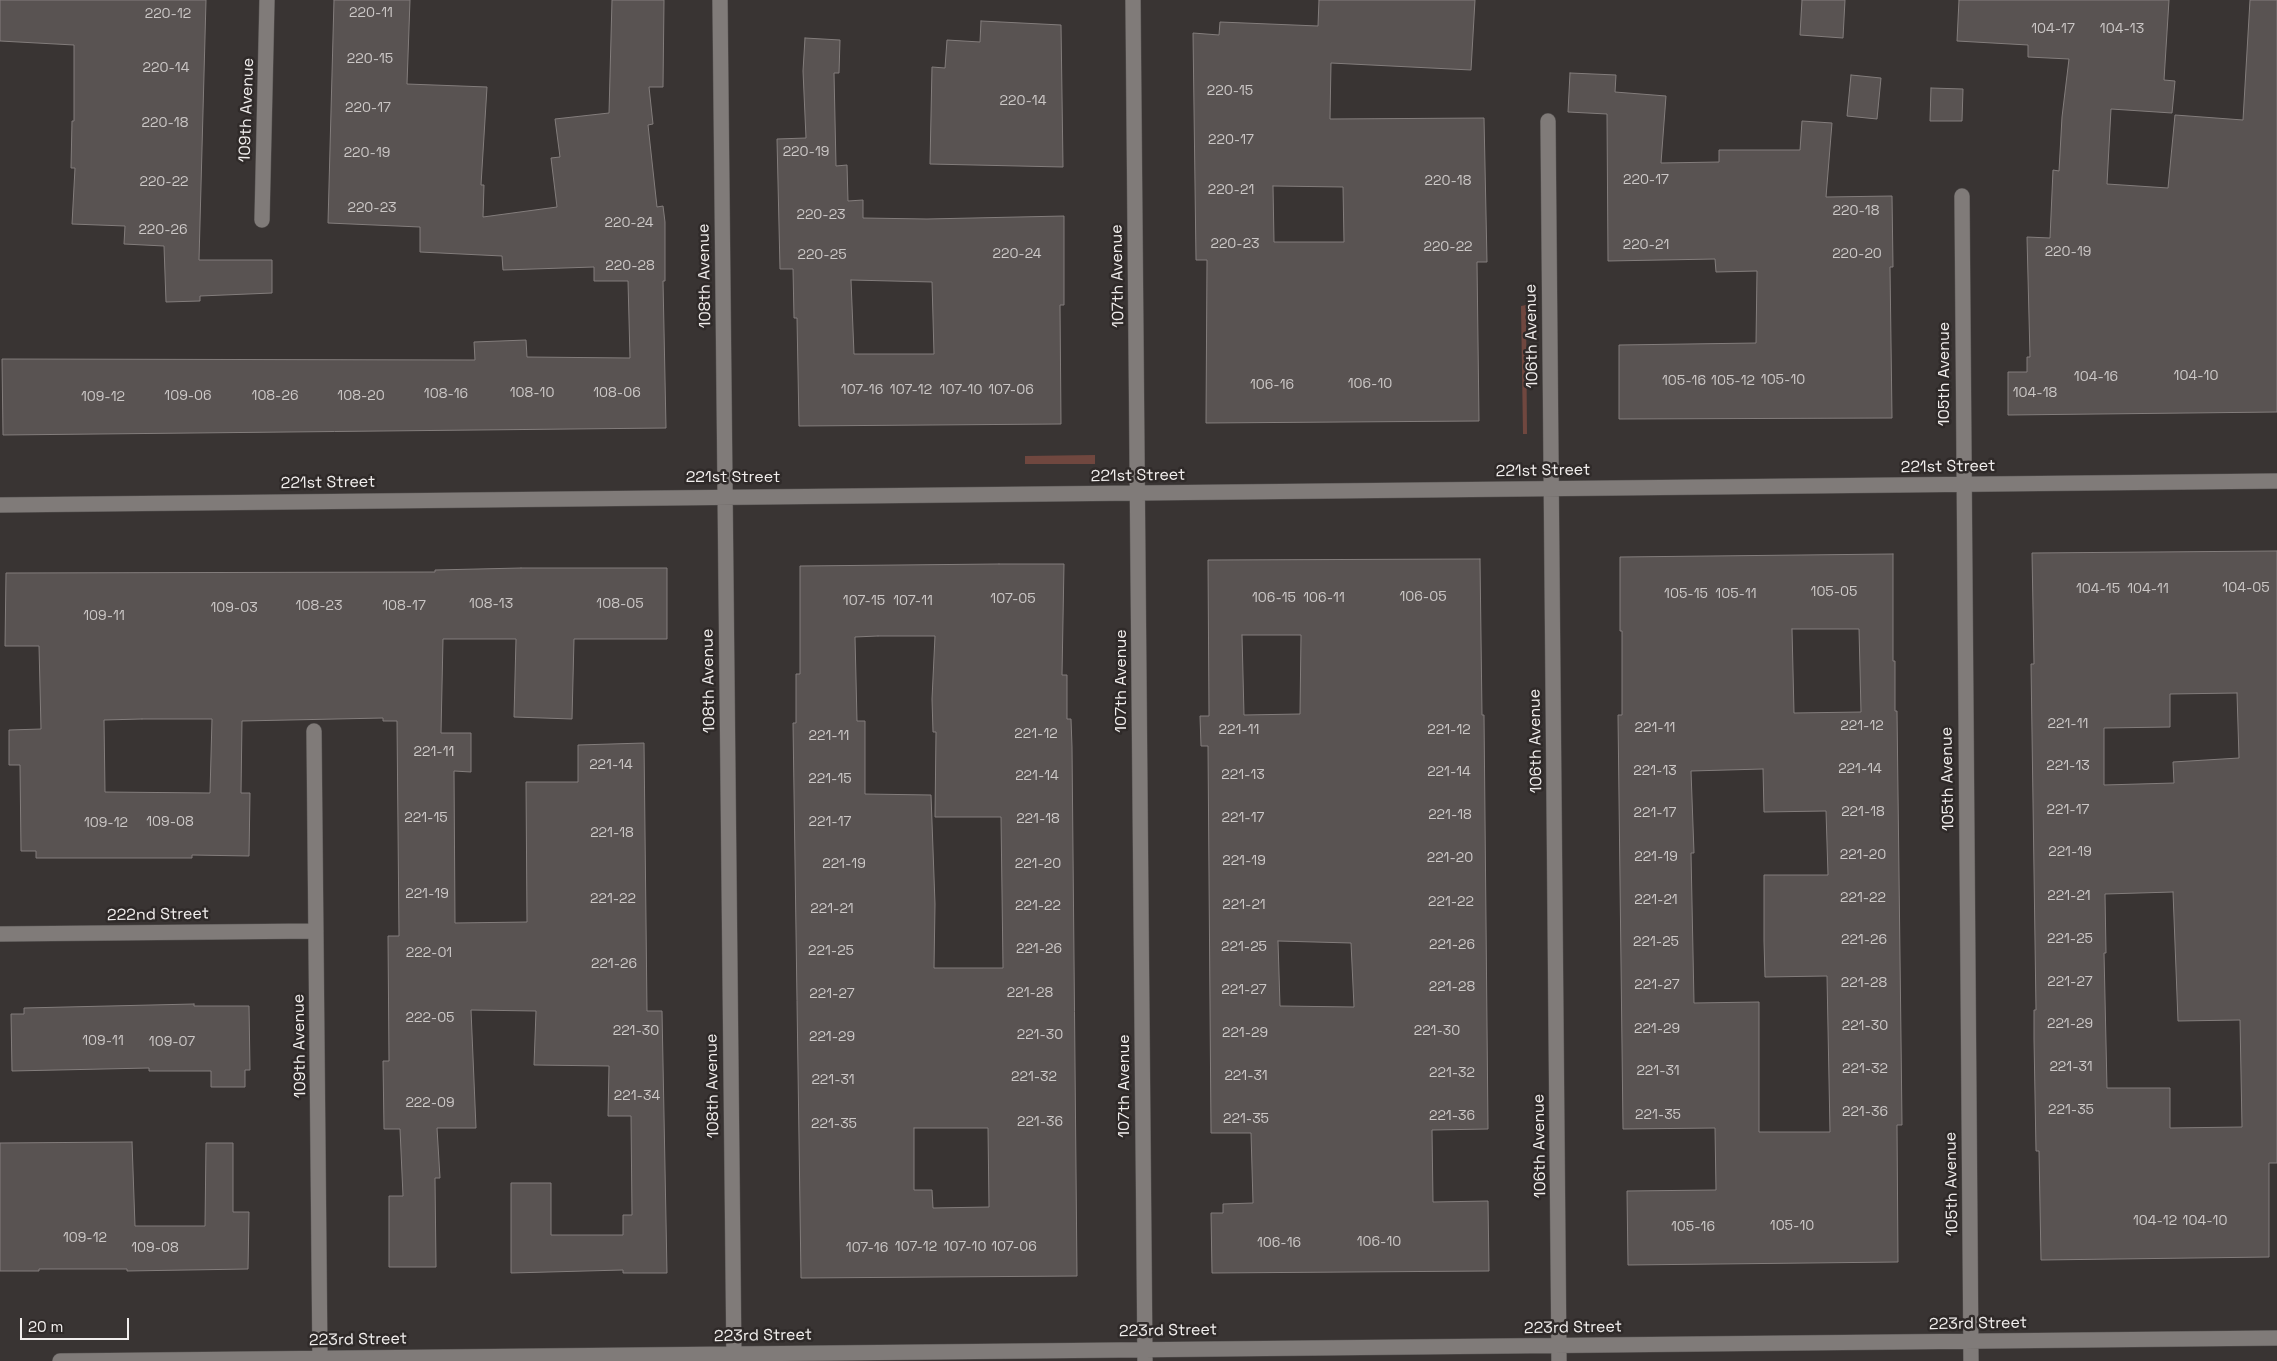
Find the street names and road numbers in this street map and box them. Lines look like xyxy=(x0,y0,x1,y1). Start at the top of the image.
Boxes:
street label: 109th Avenue xyxy=(236,57,258,163)
street label: 108th Avenue xyxy=(694,223,716,329)
street label: 107th Avenue xyxy=(1107,224,1129,328)
street label: 106th Avenue xyxy=(1521,284,1543,388)
street label: 105th Avenue xyxy=(1935,322,1955,426)
street label: 221st Street xyxy=(1901,457,1995,477)
street label: 221st Street xyxy=(1496,461,1590,481)
street label: 221st Street xyxy=(1091,466,1185,486)
street label: 221st Street xyxy=(686,468,780,488)
street label: 221st Street xyxy=(281,473,375,493)
street label: 108th Avenue xyxy=(698,628,720,734)
street label: 107th Avenue xyxy=(1112,629,1132,733)
street label: 106th Avenue xyxy=(1525,689,1547,793)
street label: 105th Avenue xyxy=(1937,727,1959,831)
street label: 222nd Street xyxy=(107,905,209,925)
street label: 109th Avenue xyxy=(289,994,311,1098)
street label: 108th Avenue xyxy=(702,1033,724,1139)
street label: 107th Avenue xyxy=(1115,1034,1135,1138)
street label: 106th Avenue xyxy=(1529,1094,1551,1198)
street label: 105th Avenue xyxy=(1941,1132,1963,1236)
street label: 223rd Street xyxy=(1929,1314,2027,1334)
street label: 223rd Street xyxy=(1524,1318,1622,1338)
street label: 223rd Street xyxy=(1119,1321,1217,1341)
street label: 223rd Street xyxy=(714,1326,812,1346)
street label: 223rd Street xyxy=(309,1330,407,1350)

